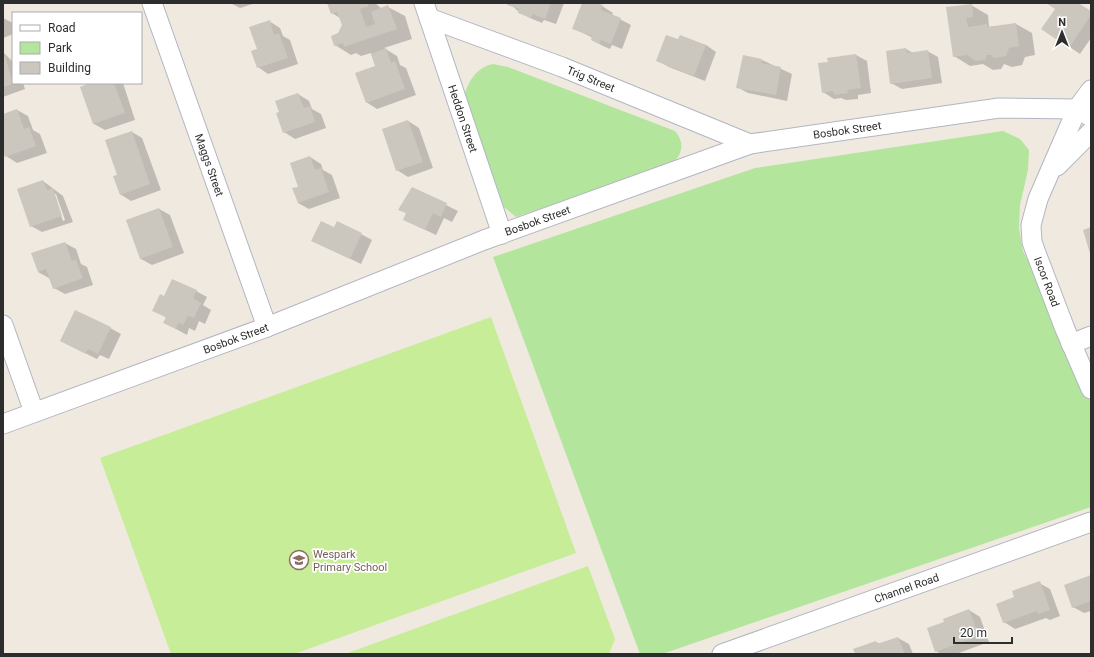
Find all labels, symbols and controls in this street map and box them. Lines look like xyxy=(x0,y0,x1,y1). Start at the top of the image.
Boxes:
legend xyxy=(12,12,142,84)
north arrow xyxy=(1042,12,1082,52)
text: N xyxy=(1058,16,1066,29)
text: Road xyxy=(48,21,76,35)
text: Park xyxy=(48,41,73,55)
text: Building xyxy=(48,61,91,75)
street label: Trig Street xyxy=(565,64,617,95)
street label: Heddon Street xyxy=(445,83,480,155)
street label: Bosbok Street xyxy=(812,119,883,142)
street label: Maggs Street xyxy=(192,132,226,199)
street label: Bosbok Street xyxy=(503,203,573,239)
street label: Iscor Road xyxy=(1031,255,1062,309)
street label: Bosbok Street xyxy=(201,321,271,357)
place label: Wespark Primary School xyxy=(313,548,387,574)
school or university icon: Wespark Primary School xyxy=(288,549,310,571)
street label: Channel Road xyxy=(873,571,941,606)
scale bar xyxy=(954,619,1012,645)
text: 20 m xyxy=(960,626,987,640)

